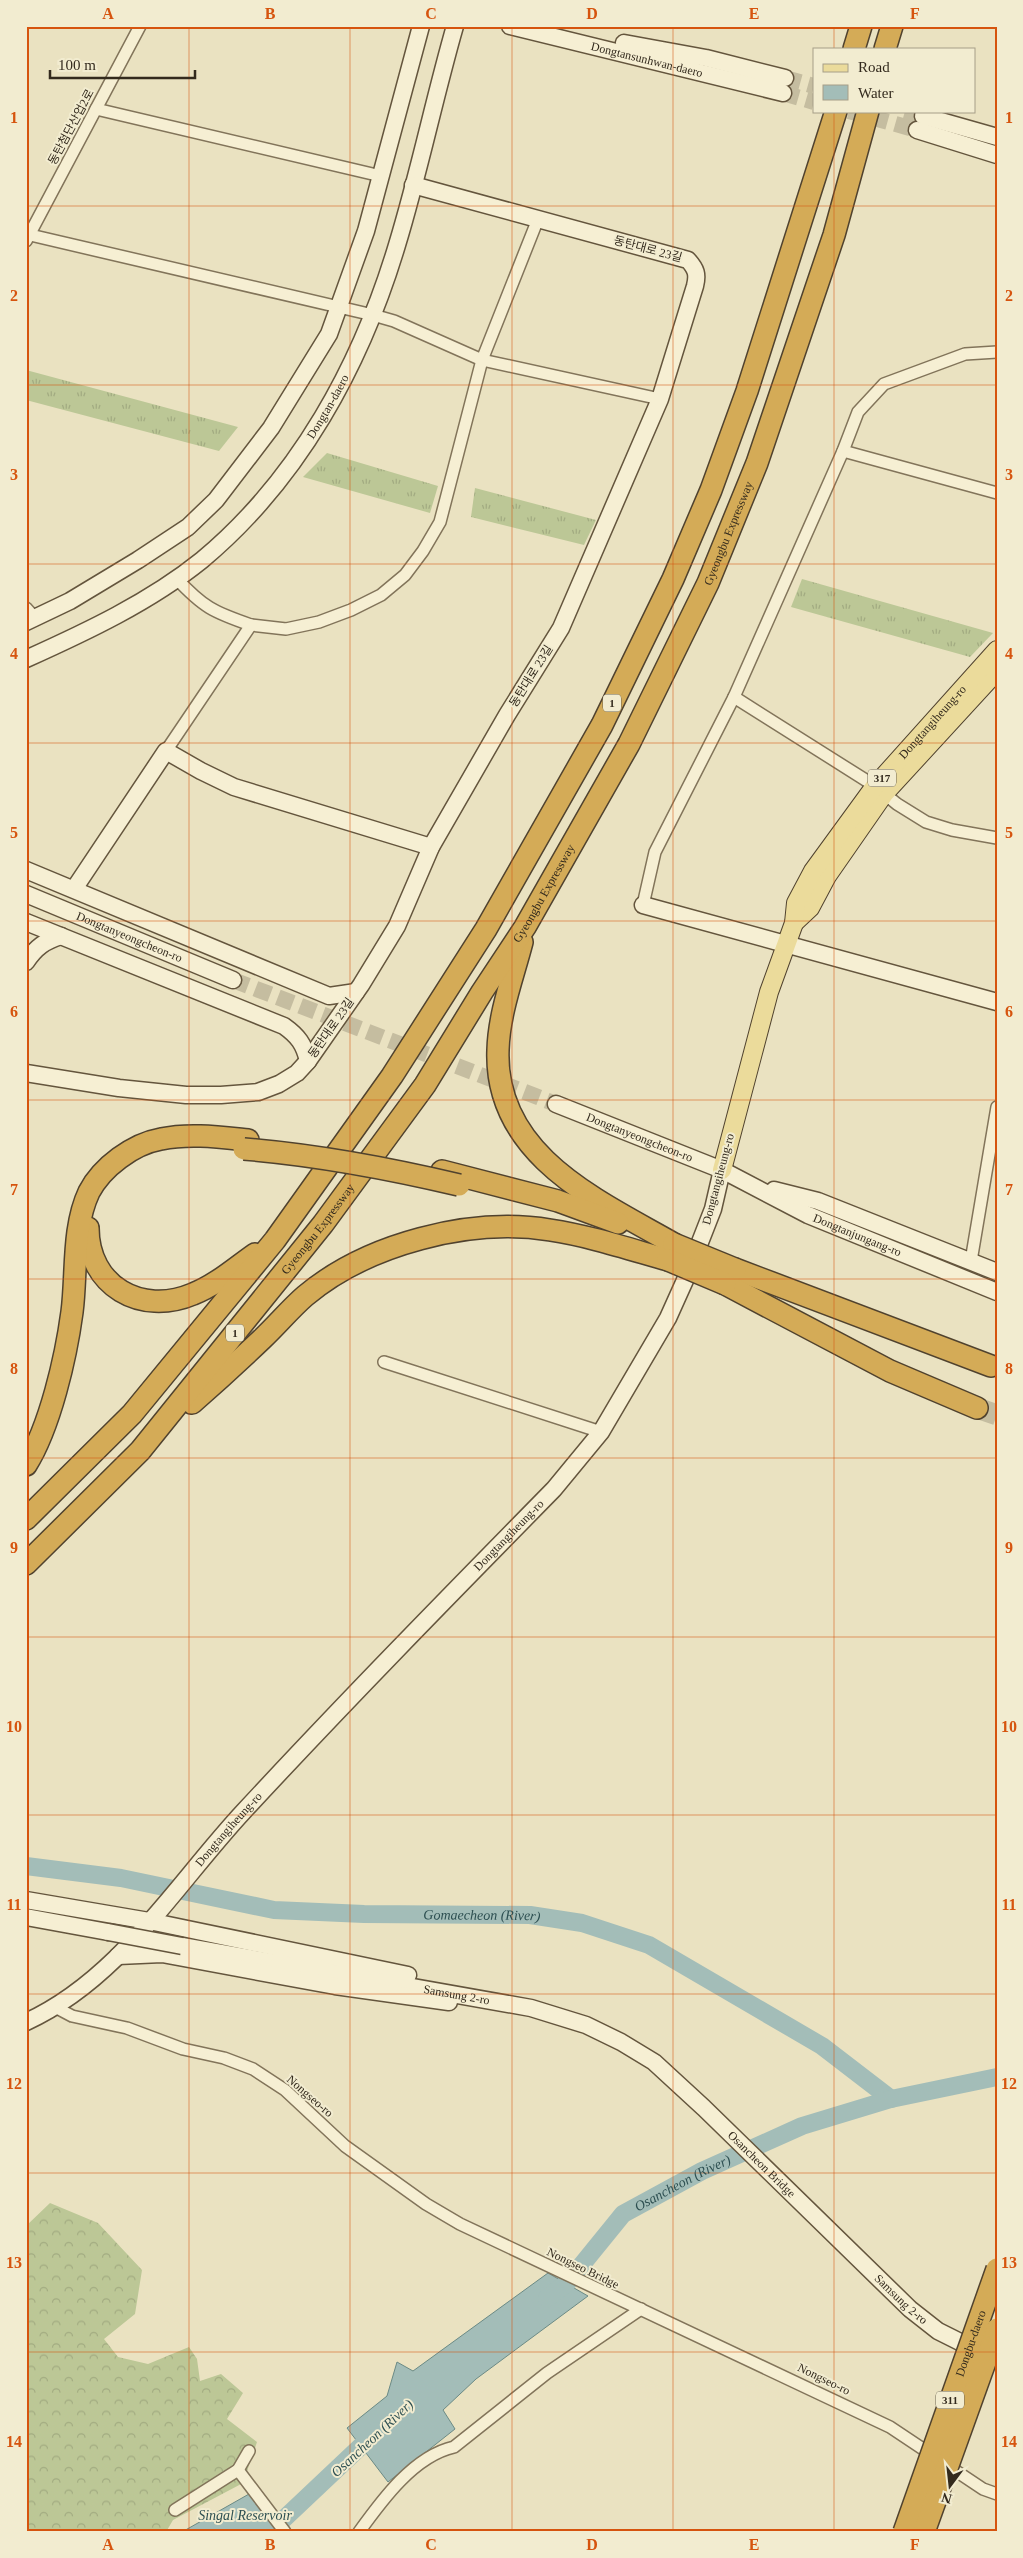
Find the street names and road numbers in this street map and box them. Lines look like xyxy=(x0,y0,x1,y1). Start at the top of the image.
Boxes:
street label: Dongtansunhwan-daero xyxy=(590,39,704,80)
street label: 동탄첨단산업2로 xyxy=(45,87,97,167)
street label: 동탄대로 23길 xyxy=(612,233,684,265)
street label: Dongtan-daero xyxy=(304,372,352,441)
street label: Gyeongbu Expressway xyxy=(701,479,756,587)
street label: 동탄대로 23길 xyxy=(506,643,556,709)
street label: Dongtangiheung-ro xyxy=(896,682,969,762)
road number: 1 xyxy=(603,694,621,711)
road number: 317 xyxy=(868,770,896,786)
street label: Gyeongbu Expressway xyxy=(510,842,578,945)
street label: Dongtanyeongcheon-ro xyxy=(74,909,184,965)
street label: 동탄대로 23길 xyxy=(305,995,357,1061)
street label: Dongtanyeongcheon-ro xyxy=(584,1110,695,1165)
street label: Dongtangiheung-ro xyxy=(699,1132,737,1226)
street label: Gyeongbu Expressway xyxy=(278,1181,357,1277)
street label: Dongtanjungang-ro xyxy=(811,1211,904,1259)
road number: 1 xyxy=(226,1325,244,1342)
street label: Dongtangiheung-ro xyxy=(471,1497,546,1574)
street label: Dongtangiheung-ro xyxy=(192,1789,265,1869)
street label: Samsung 2-ro xyxy=(422,1982,491,2008)
street label: Nongseo-ro xyxy=(284,2072,336,2120)
street label: Osancheon Bridge xyxy=(725,2128,798,2200)
street label: Nongseo Bridge xyxy=(545,2245,621,2291)
street label: Samsung 2-ro xyxy=(872,2271,930,2327)
street label: Dongbu-daero xyxy=(953,2308,989,2378)
street label: Nongseo-ro xyxy=(795,2360,853,2398)
road number: 311 xyxy=(936,2392,964,2408)

